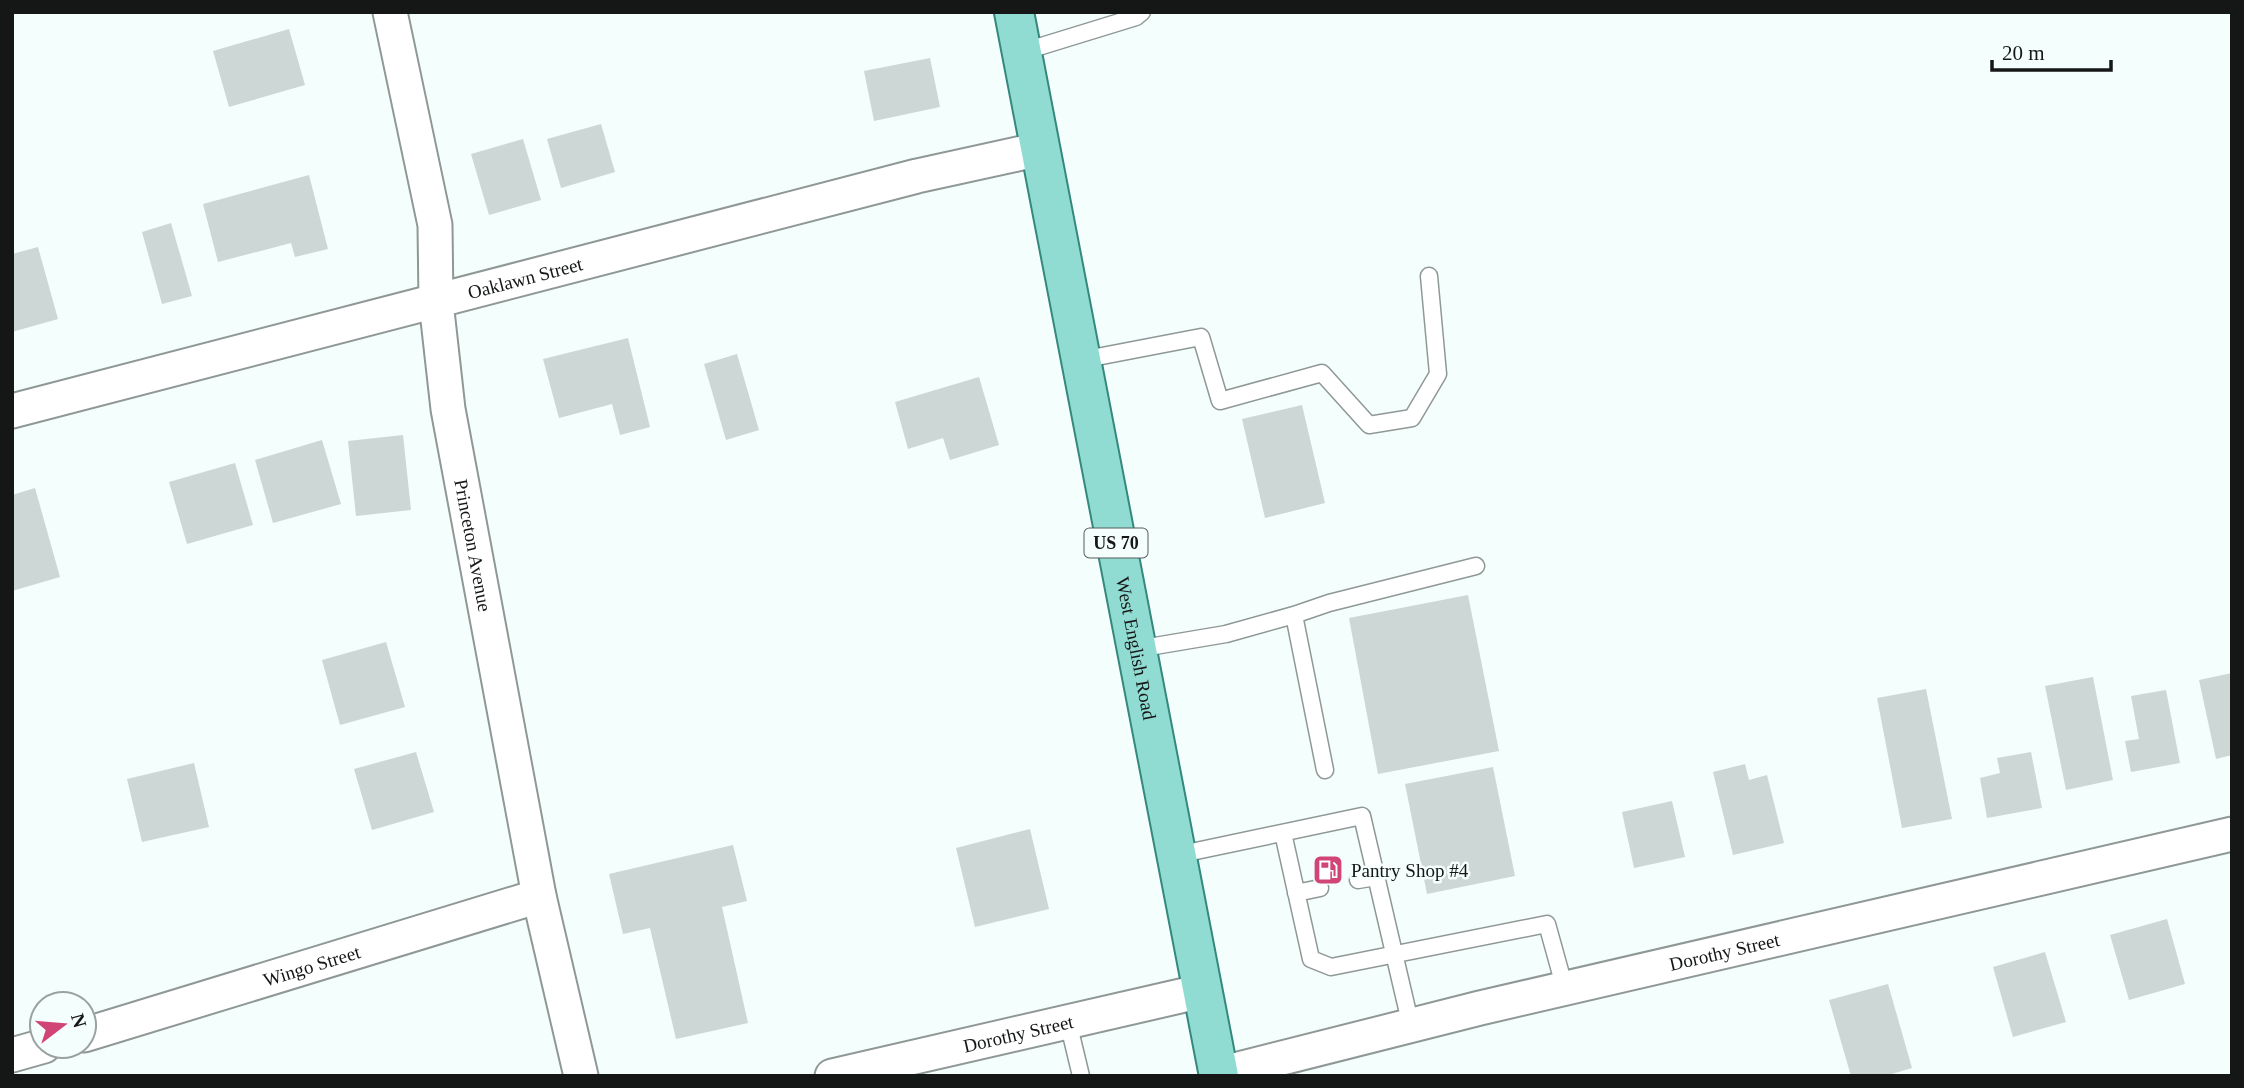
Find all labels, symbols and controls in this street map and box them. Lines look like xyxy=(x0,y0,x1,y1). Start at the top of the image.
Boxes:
scale bar xyxy=(1992,28,2111,72)
text: 20 m xyxy=(2002,41,2045,65)
street label: Oaklawn Street xyxy=(465,253,585,303)
street label: Princeton Avenue xyxy=(451,477,496,613)
road number: US 70 xyxy=(1084,528,1148,558)
street label: West English Road xyxy=(1113,575,1161,722)
fuel station icon: Pantry Shop #4 xyxy=(1311,853,1345,887)
place label: Pantry Shop #4 xyxy=(1351,860,1469,881)
street label: Dorothy Street xyxy=(1667,928,1782,974)
street label: Wingo Street xyxy=(261,941,363,990)
north arrow xyxy=(28,990,98,1060)
street label: Dorothy Street xyxy=(961,1010,1076,1056)
text: N xyxy=(67,1011,91,1030)

